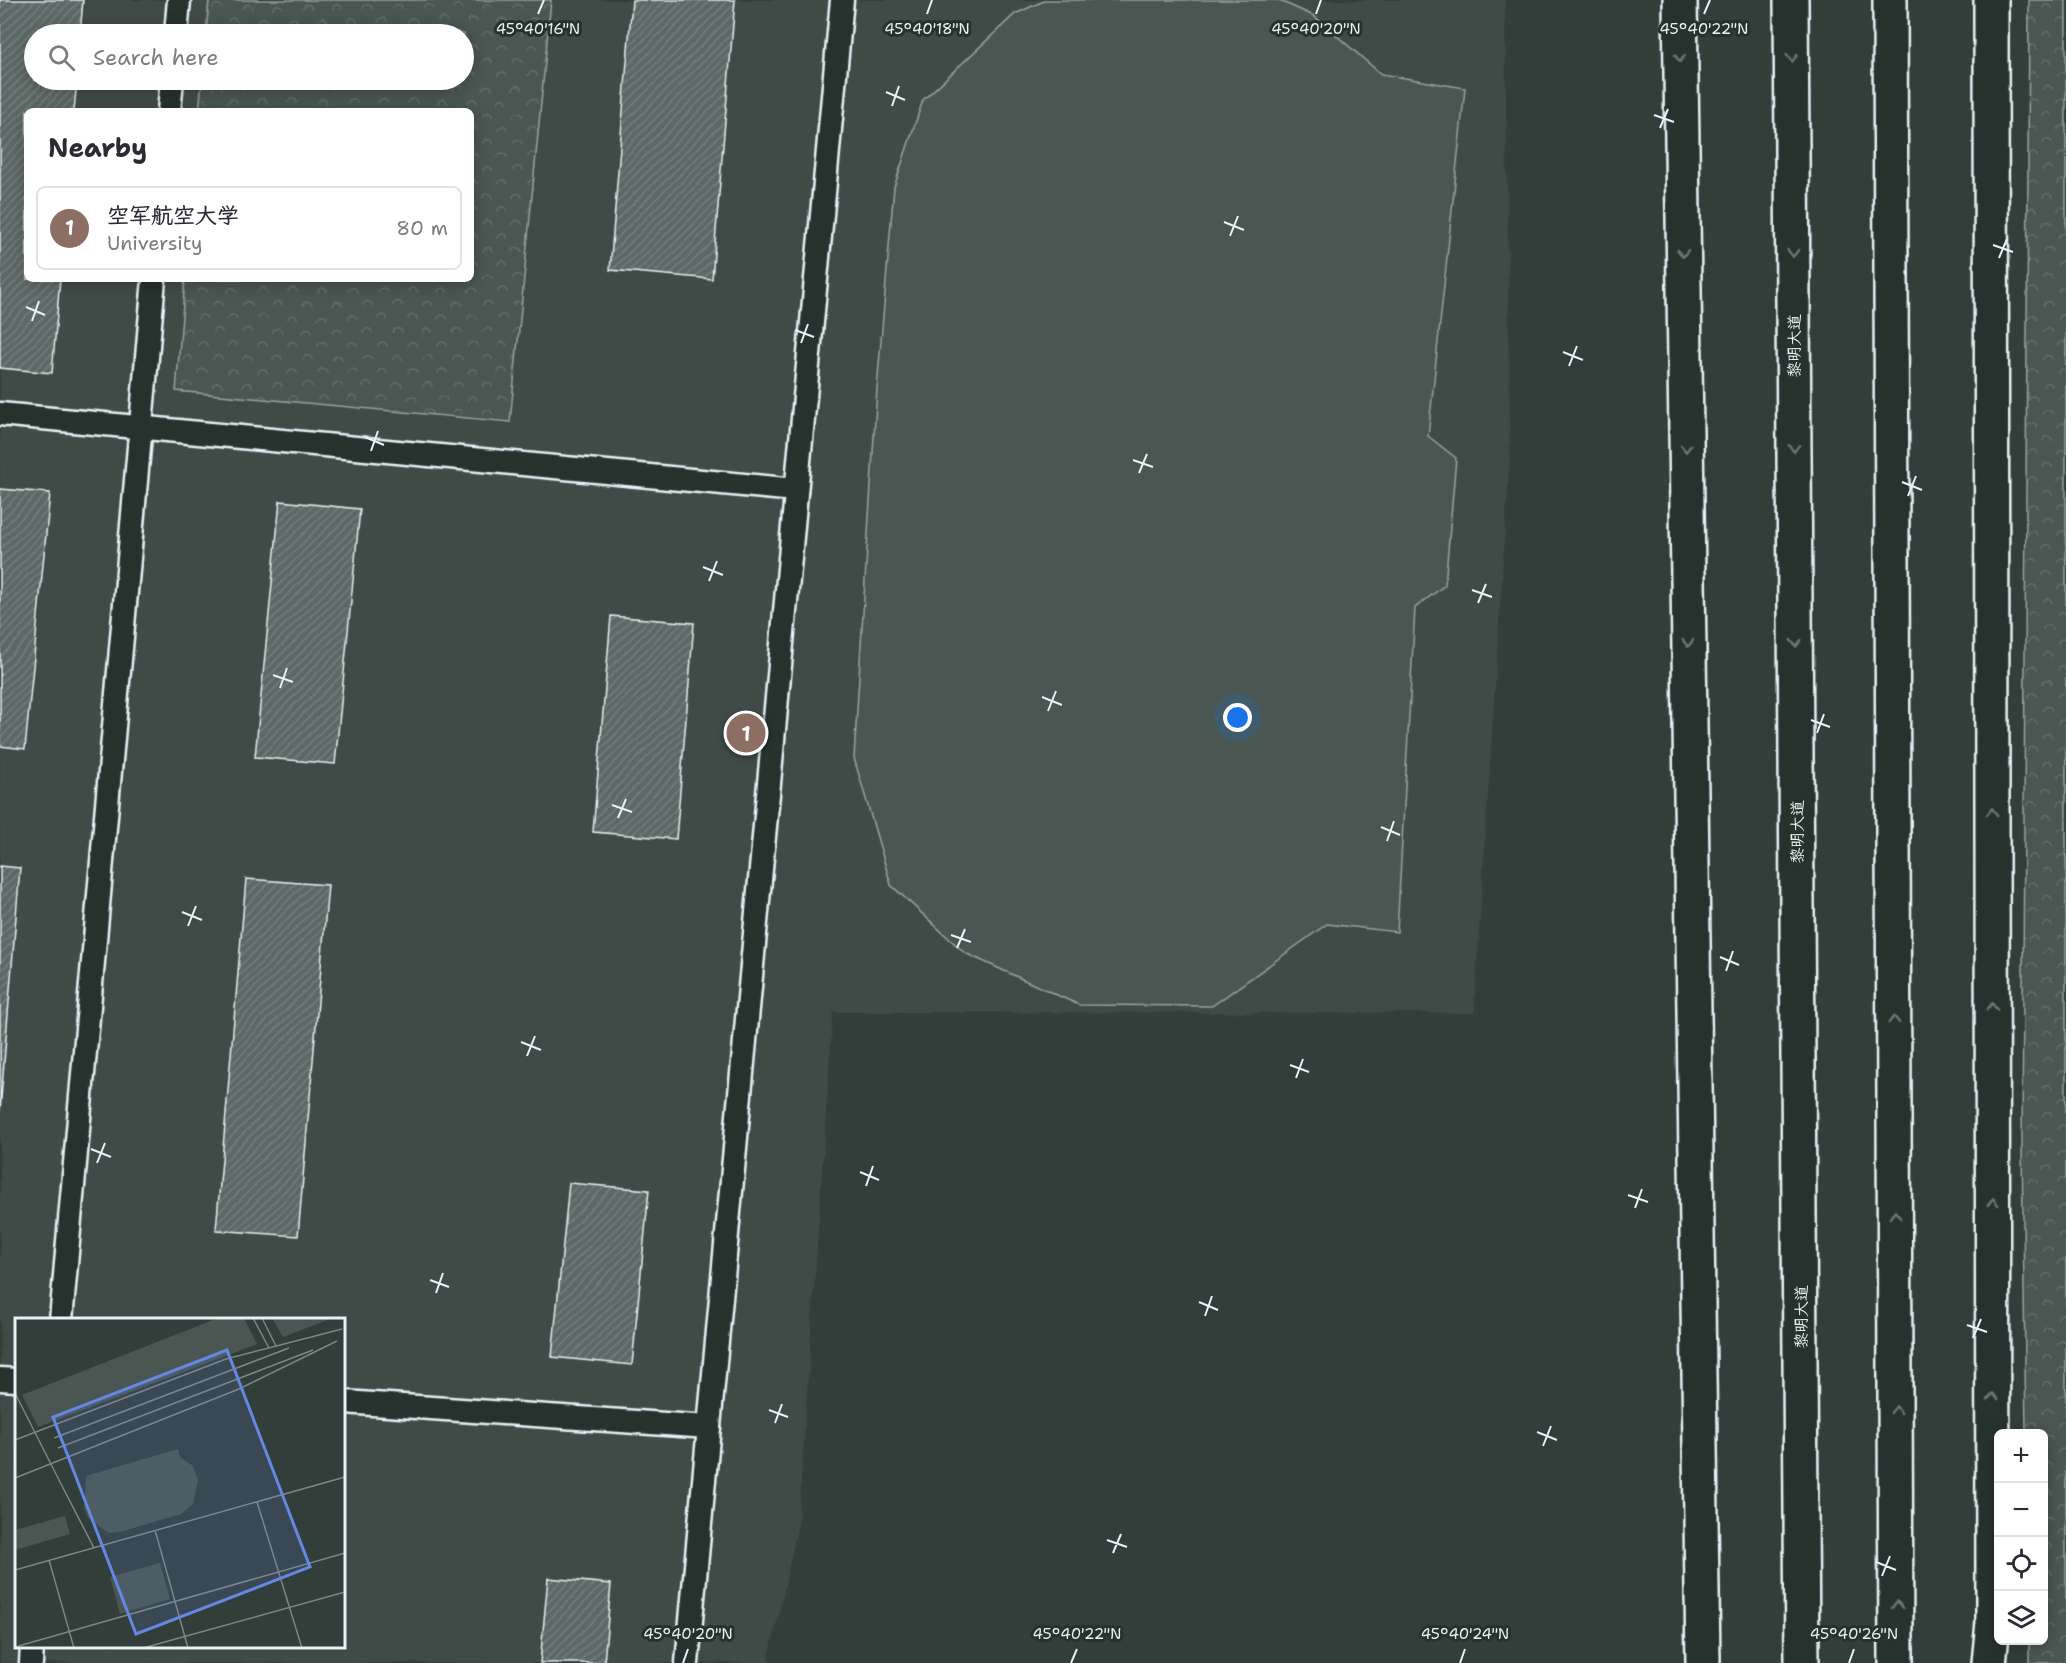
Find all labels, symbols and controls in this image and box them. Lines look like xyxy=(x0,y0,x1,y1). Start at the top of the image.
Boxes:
text: 45°40'16"N xyxy=(496,19,580,39)
text: 45°40'18"N xyxy=(884,19,970,39)
text: 45°40'20"N xyxy=(1271,19,1361,39)
text: 45°40'22"N xyxy=(1660,19,1748,39)
search box xyxy=(24,24,474,90)
icon: search xyxy=(45,41,78,74)
text: Search here xyxy=(93,43,219,72)
one-way arrow xyxy=(1674,54,1687,63)
one-way arrow xyxy=(1786,54,1798,63)
text: Nearby xyxy=(48,130,147,165)
text: 空军航空大学 xyxy=(107,201,239,230)
text: 1 xyxy=(65,215,74,241)
text: 80 m xyxy=(396,215,448,241)
text: University xyxy=(107,230,203,256)
one-way arrow xyxy=(1677,249,1689,258)
one-way arrow xyxy=(1787,249,1799,258)
street label: 黎明大道 xyxy=(1784,314,1805,378)
one-way arrow xyxy=(1680,444,1692,453)
one-way arrow xyxy=(1788,444,1800,453)
one-way arrow xyxy=(1682,639,1694,648)
one-way arrow xyxy=(1790,639,1802,648)
your location xyxy=(1223,703,1252,732)
pin: 1 xyxy=(726,710,766,756)
street label: 黎明大道 xyxy=(1787,800,1808,864)
one-way arrow xyxy=(1986,807,1998,816)
one-way arrow xyxy=(1986,1002,1998,1011)
one-way arrow xyxy=(1888,1015,1900,1024)
one-way arrow xyxy=(1987,1197,1999,1206)
one-way arrow xyxy=(1889,1210,1901,1219)
street label: 黎明大道 xyxy=(1791,1285,1812,1349)
inset map xyxy=(15,1318,345,1648)
one-way arrow xyxy=(1987,1392,1999,1401)
one-way arrow xyxy=(1890,1405,1902,1414)
map controls xyxy=(1994,1429,2048,1645)
button: + xyxy=(1994,1429,2048,1483)
button: − xyxy=(1994,1483,2048,1537)
button: locate xyxy=(1994,1537,2048,1591)
button: layers xyxy=(1994,1591,2048,1645)
one-way arrow xyxy=(1891,1600,1903,1609)
text: 45°40'20"N xyxy=(643,1624,733,1644)
text: 45°40'22"N xyxy=(1033,1624,1121,1644)
text: 45°40'24"N xyxy=(1421,1624,1509,1644)
text: 45°40'26"N xyxy=(1810,1624,1898,1644)

